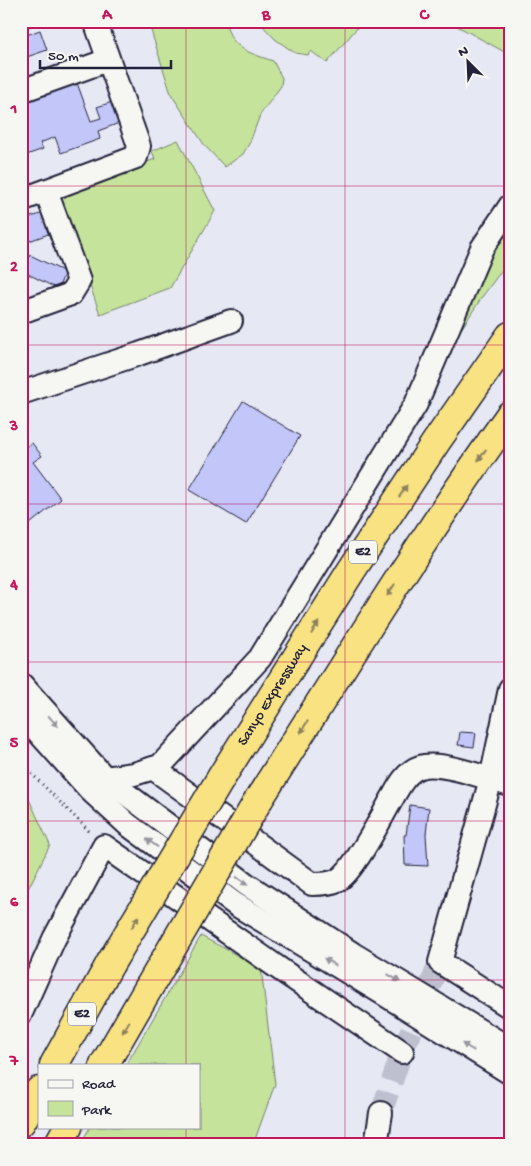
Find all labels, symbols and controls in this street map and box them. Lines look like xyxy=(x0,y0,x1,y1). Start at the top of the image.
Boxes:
text: A xyxy=(101,7,113,26)
text: B xyxy=(261,7,271,26)
text: C xyxy=(419,7,430,26)
scale bar xyxy=(40,38,171,70)
north arrow xyxy=(444,38,494,88)
text: N xyxy=(456,43,471,62)
text: 50 m xyxy=(48,48,79,66)
text: 1 xyxy=(10,101,17,120)
text: 2 xyxy=(10,259,18,278)
text: 3 xyxy=(9,418,18,437)
one-way arrow xyxy=(477,448,487,462)
one-way arrow xyxy=(399,485,408,498)
road number: E2 xyxy=(349,540,377,564)
text: 4 xyxy=(9,577,18,596)
one-way arrow xyxy=(387,584,396,597)
one-way arrow xyxy=(311,621,320,634)
street label: Sanyo Expressway xyxy=(234,640,312,750)
one-way arrow xyxy=(48,714,59,727)
one-way arrow xyxy=(299,721,309,734)
text: 5 xyxy=(10,735,19,754)
one-way arrow xyxy=(146,837,159,848)
one-way arrow xyxy=(235,875,248,886)
text: 6 xyxy=(10,894,19,913)
one-way arrow xyxy=(131,916,140,929)
one-way arrow xyxy=(324,957,337,966)
one-way arrow xyxy=(387,974,400,983)
road number: E2 xyxy=(68,1002,96,1026)
one-way arrow xyxy=(122,1020,130,1035)
one-way arrow xyxy=(462,1043,475,1052)
text: 7 xyxy=(9,1053,19,1072)
legend xyxy=(38,1064,200,1128)
text: Road xyxy=(82,1076,116,1094)
text: Park xyxy=(81,1102,112,1120)

